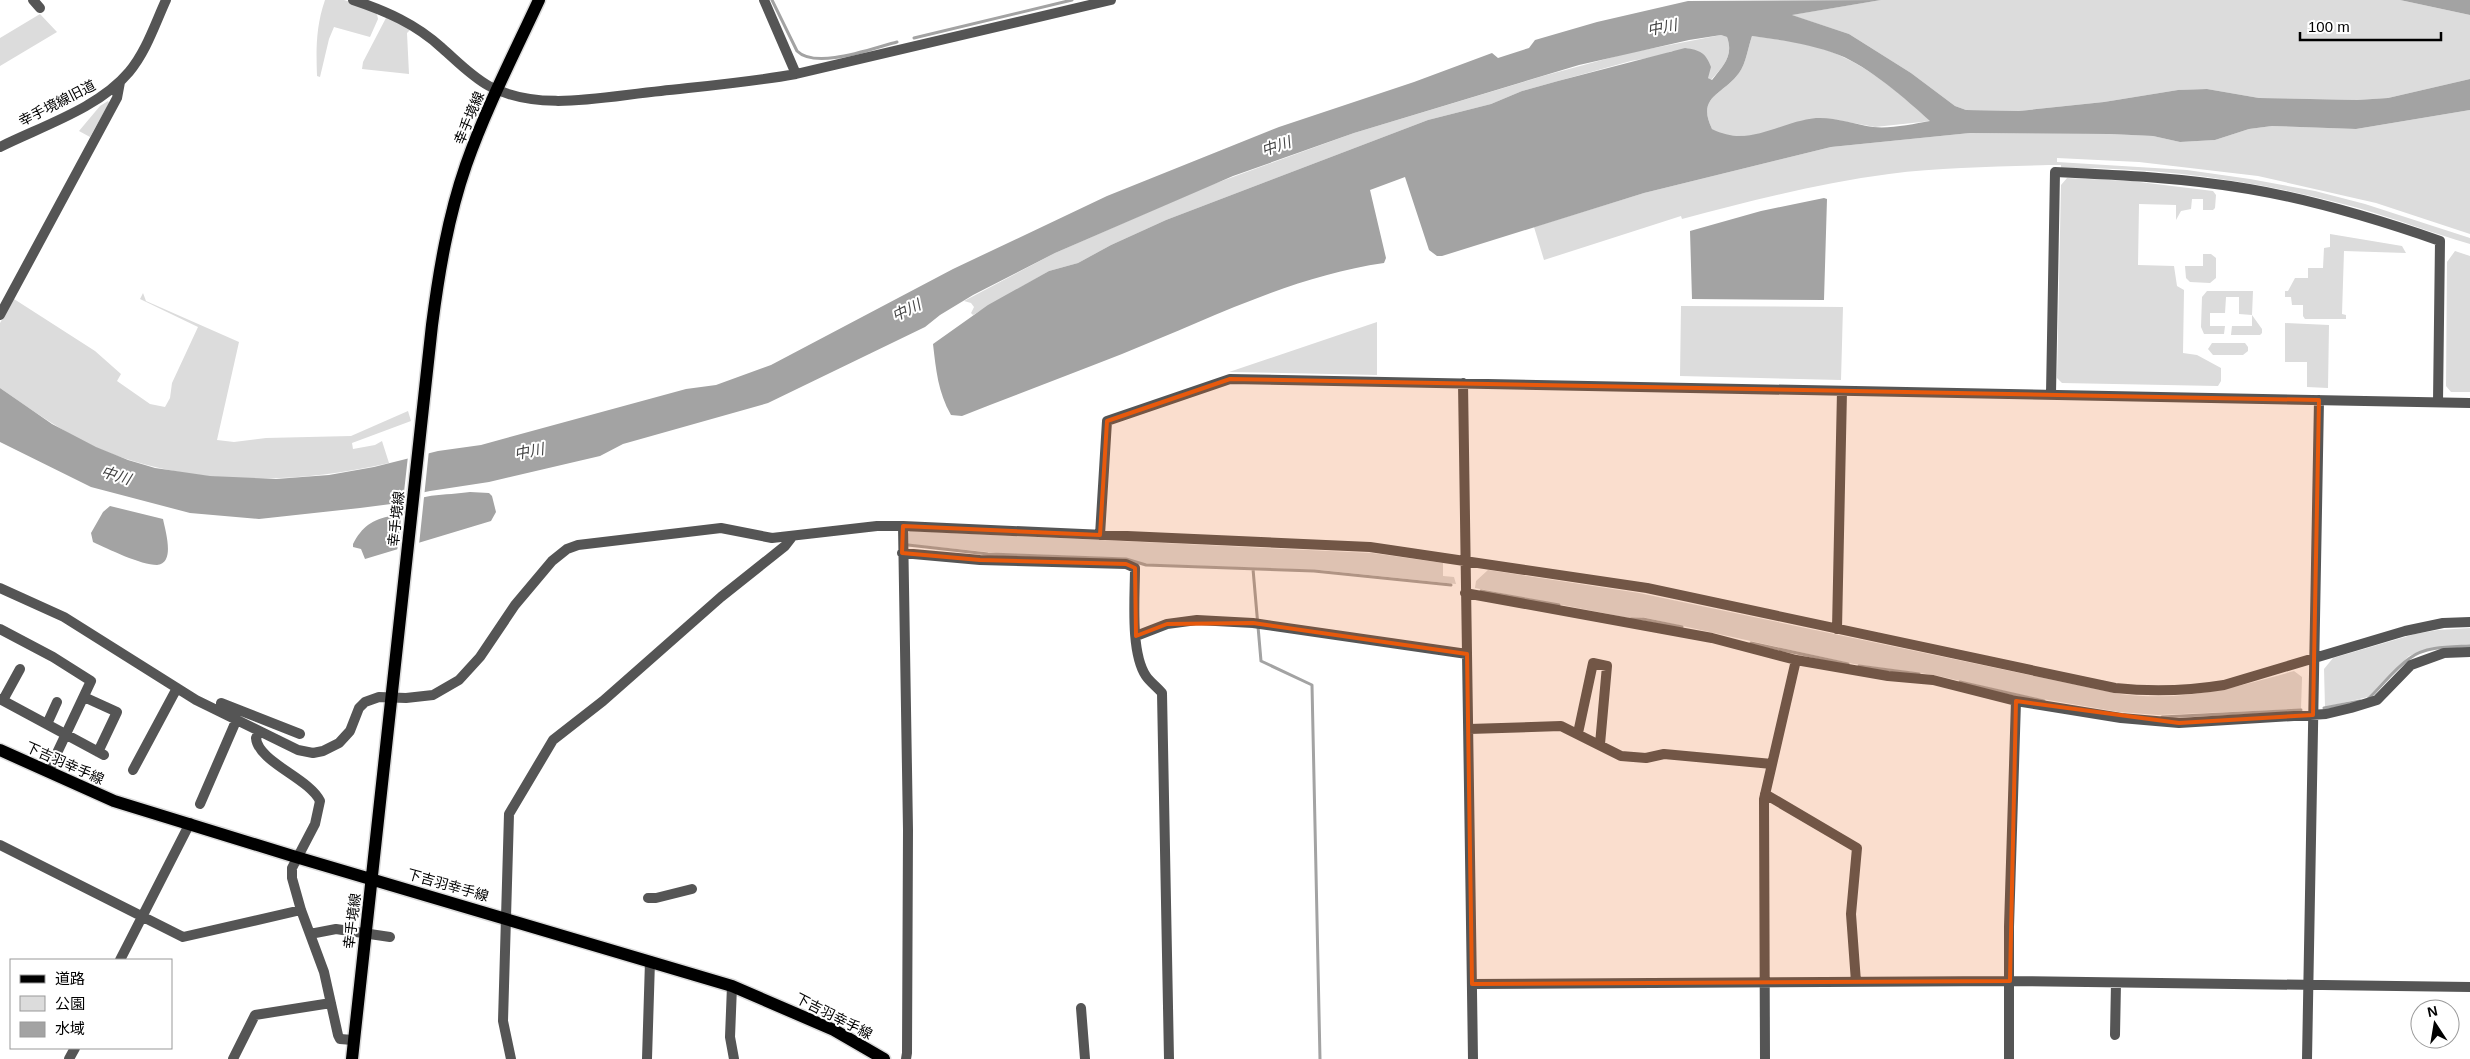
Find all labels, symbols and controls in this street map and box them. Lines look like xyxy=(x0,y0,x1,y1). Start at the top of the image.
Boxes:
scale bar xyxy=(2300,10,2441,42)
water label: 中川 xyxy=(1646,15,1680,38)
text: 100 m xyxy=(2308,18,2350,35)
street label: 幸手境線旧道 xyxy=(16,77,98,129)
street label: 幸手境線 xyxy=(451,89,487,147)
water label: 中川 xyxy=(1259,132,1295,159)
water label: 中川 xyxy=(889,295,925,324)
water label: 中川 xyxy=(513,439,547,462)
water label: 中川 xyxy=(99,462,135,488)
street label: 幸手境線 xyxy=(385,490,407,548)
street label: 下吉羽幸手線 xyxy=(23,739,107,787)
street label: 下吉羽幸手線 xyxy=(405,866,491,904)
street label: 幸手境線 xyxy=(341,892,363,950)
legend xyxy=(10,959,172,1049)
text: 道路 xyxy=(55,970,85,987)
street label: 下吉羽幸手線 xyxy=(793,990,875,1042)
text: 公園 xyxy=(55,995,85,1012)
north arrow xyxy=(2410,999,2460,1049)
text: N xyxy=(2426,1002,2439,1020)
text: 水域 xyxy=(55,1020,85,1037)

